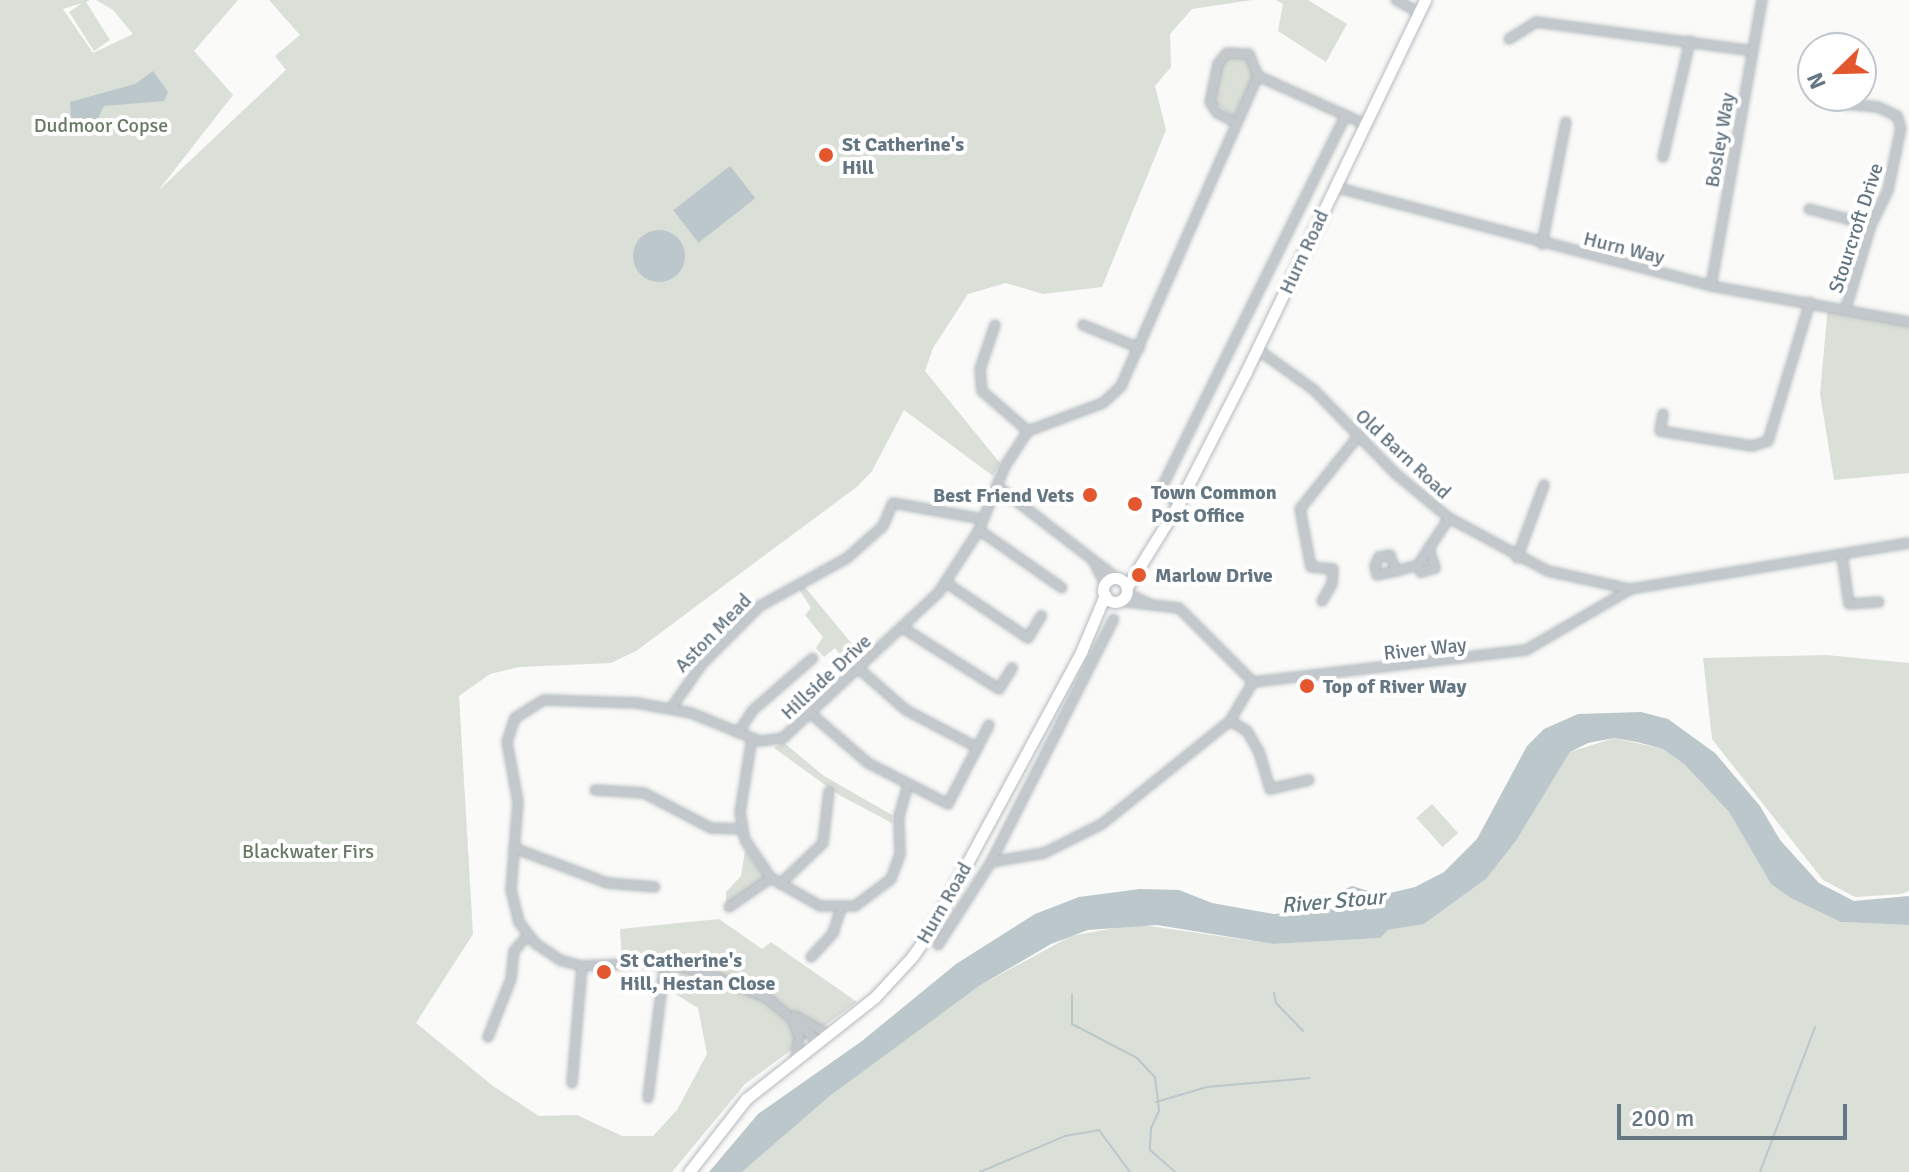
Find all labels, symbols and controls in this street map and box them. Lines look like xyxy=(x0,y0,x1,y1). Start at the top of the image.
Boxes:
north arrow xyxy=(1797,32,1877,112)
text: N xyxy=(1801,68,1832,93)
street label: Bosley Way xyxy=(1700,91,1740,189)
park label: Dudmoor Copse xyxy=(34,113,168,137)
place label: St Catherine's Hill xyxy=(842,132,964,179)
marker: St Catherine's Hill xyxy=(817,146,835,164)
street label: Stourcroft Drive xyxy=(1824,160,1888,296)
street label: Hurn Road xyxy=(1274,206,1334,298)
street label: Hurn Way xyxy=(1581,226,1667,270)
street label: Old Barn Road xyxy=(1350,404,1456,504)
place label: Town Common Post Office xyxy=(1151,480,1277,527)
place label: Best Friend Vets xyxy=(933,483,1074,507)
marker: Best Friend Vets xyxy=(1081,486,1099,504)
marker: Town Common Post Office xyxy=(1126,495,1144,513)
place label: Marlow Drive xyxy=(1155,563,1273,587)
marker: Marlow Drive xyxy=(1130,566,1148,584)
street label: Aston Mead xyxy=(670,589,756,677)
street label: Hillside Drive xyxy=(776,629,876,725)
street label: River Way xyxy=(1382,633,1468,665)
place label: Top of River Way xyxy=(1323,674,1466,698)
marker: Top of River Way xyxy=(1298,677,1316,695)
park label: Blackwater Firs xyxy=(242,839,374,863)
street label: Hurn Road xyxy=(911,858,977,948)
water label: River Stour xyxy=(1280,883,1386,919)
place label: St Catherine's Hill, Hestan Close xyxy=(620,948,775,995)
marker: St Catherine's Hill, Hestan Close xyxy=(595,963,613,981)
scale bar xyxy=(1621,1088,1851,1138)
text: 200 m xyxy=(1631,1103,1694,1133)

